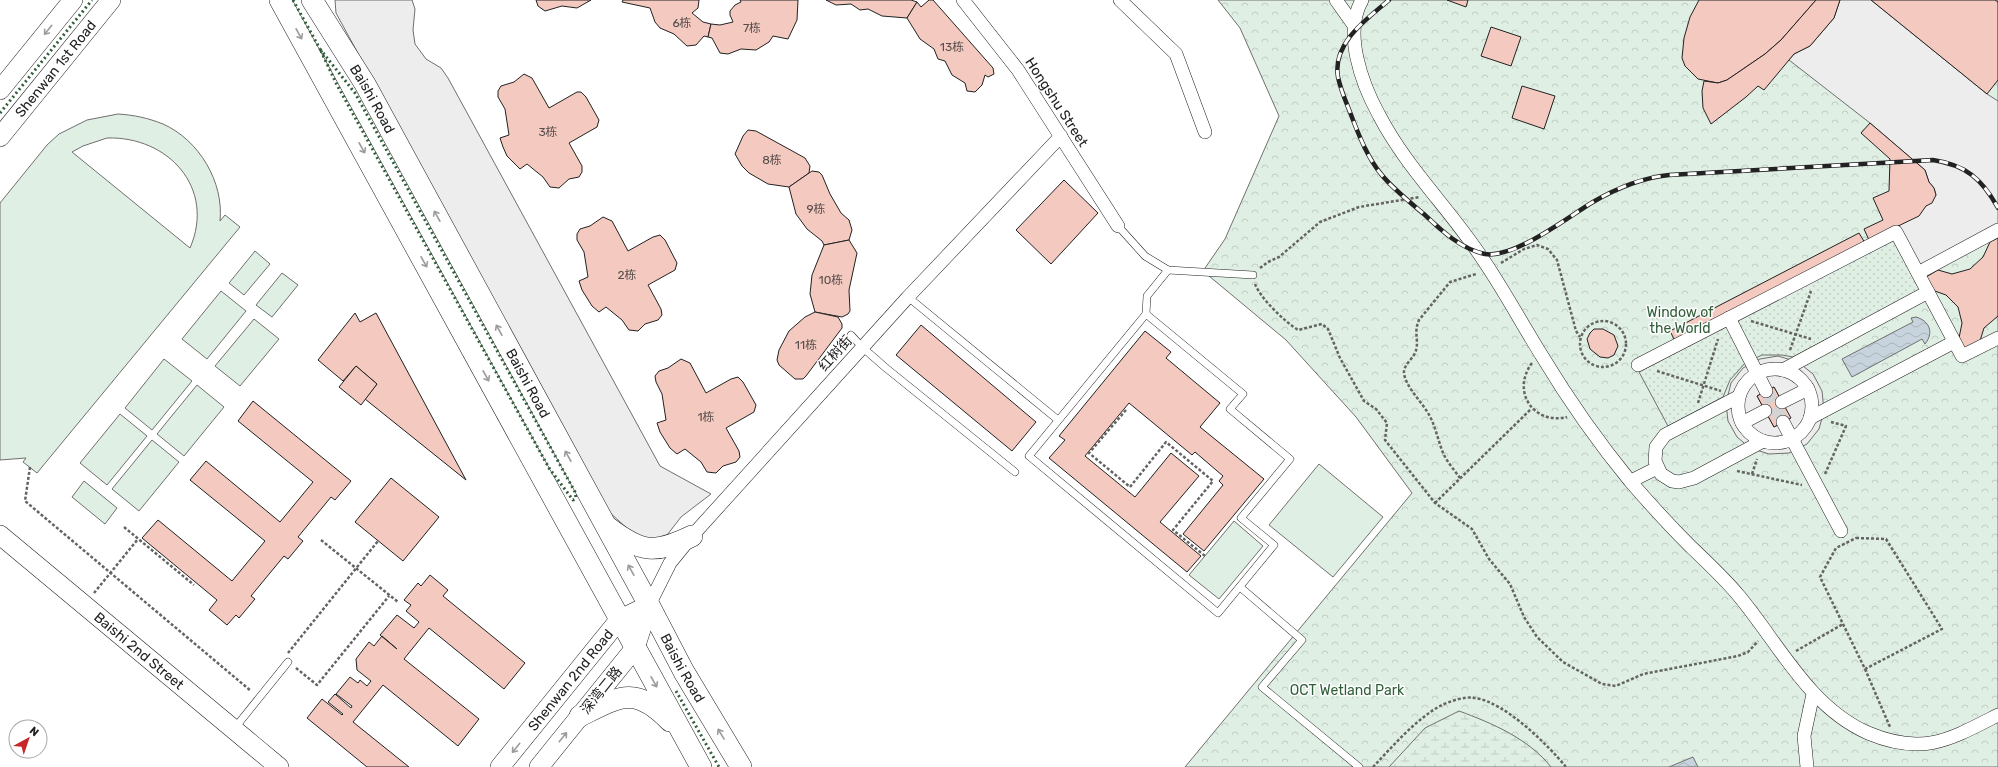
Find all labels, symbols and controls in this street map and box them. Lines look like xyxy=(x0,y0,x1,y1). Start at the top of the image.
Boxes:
house number: 6栋 xyxy=(672,16,692,30)
street label: Shenwan 1st Road xyxy=(12,17,100,121)
house number: 7栋 xyxy=(743,21,761,35)
one-way arrow xyxy=(44,25,52,36)
one-way arrow xyxy=(296,28,303,40)
house number: 13栋 xyxy=(940,40,964,54)
street label: Hongshu Street xyxy=(1021,55,1092,150)
street label: Baishi Road xyxy=(346,62,398,136)
house number: 3栋 xyxy=(538,125,558,139)
one-way arrow xyxy=(358,142,366,154)
house number: 8栋 xyxy=(762,153,782,167)
house number: 9栋 xyxy=(806,202,826,216)
one-way arrow xyxy=(432,210,440,222)
one-way arrow xyxy=(421,256,428,268)
house number: 2栋 xyxy=(617,268,637,282)
house number: 10栋 xyxy=(819,273,843,287)
park label: Window of the World xyxy=(1647,304,1714,337)
one-way arrow xyxy=(495,324,502,336)
street label: 红树街 xyxy=(815,332,856,375)
house number: 11栋 xyxy=(795,338,817,352)
street label: Baishi Road xyxy=(502,346,553,421)
one-way arrow xyxy=(483,370,491,382)
house number: 1栋 xyxy=(697,410,715,424)
one-way arrow xyxy=(564,451,571,463)
one-way arrow xyxy=(626,565,634,577)
street label: Baishi 2nd Street xyxy=(90,609,188,694)
street label: Shenwan 2nd Road xyxy=(525,626,617,735)
street label: Baishi Road xyxy=(656,631,708,706)
street label: 深湾二路 xyxy=(577,663,626,717)
one-way arrow xyxy=(650,676,658,688)
park label: OCT Wetland Park xyxy=(1290,682,1405,699)
north arrow xyxy=(8,719,48,759)
text: N xyxy=(27,724,41,739)
one-way arrow xyxy=(717,729,725,740)
one-way arrow xyxy=(559,731,568,742)
one-way arrow xyxy=(511,743,520,753)

